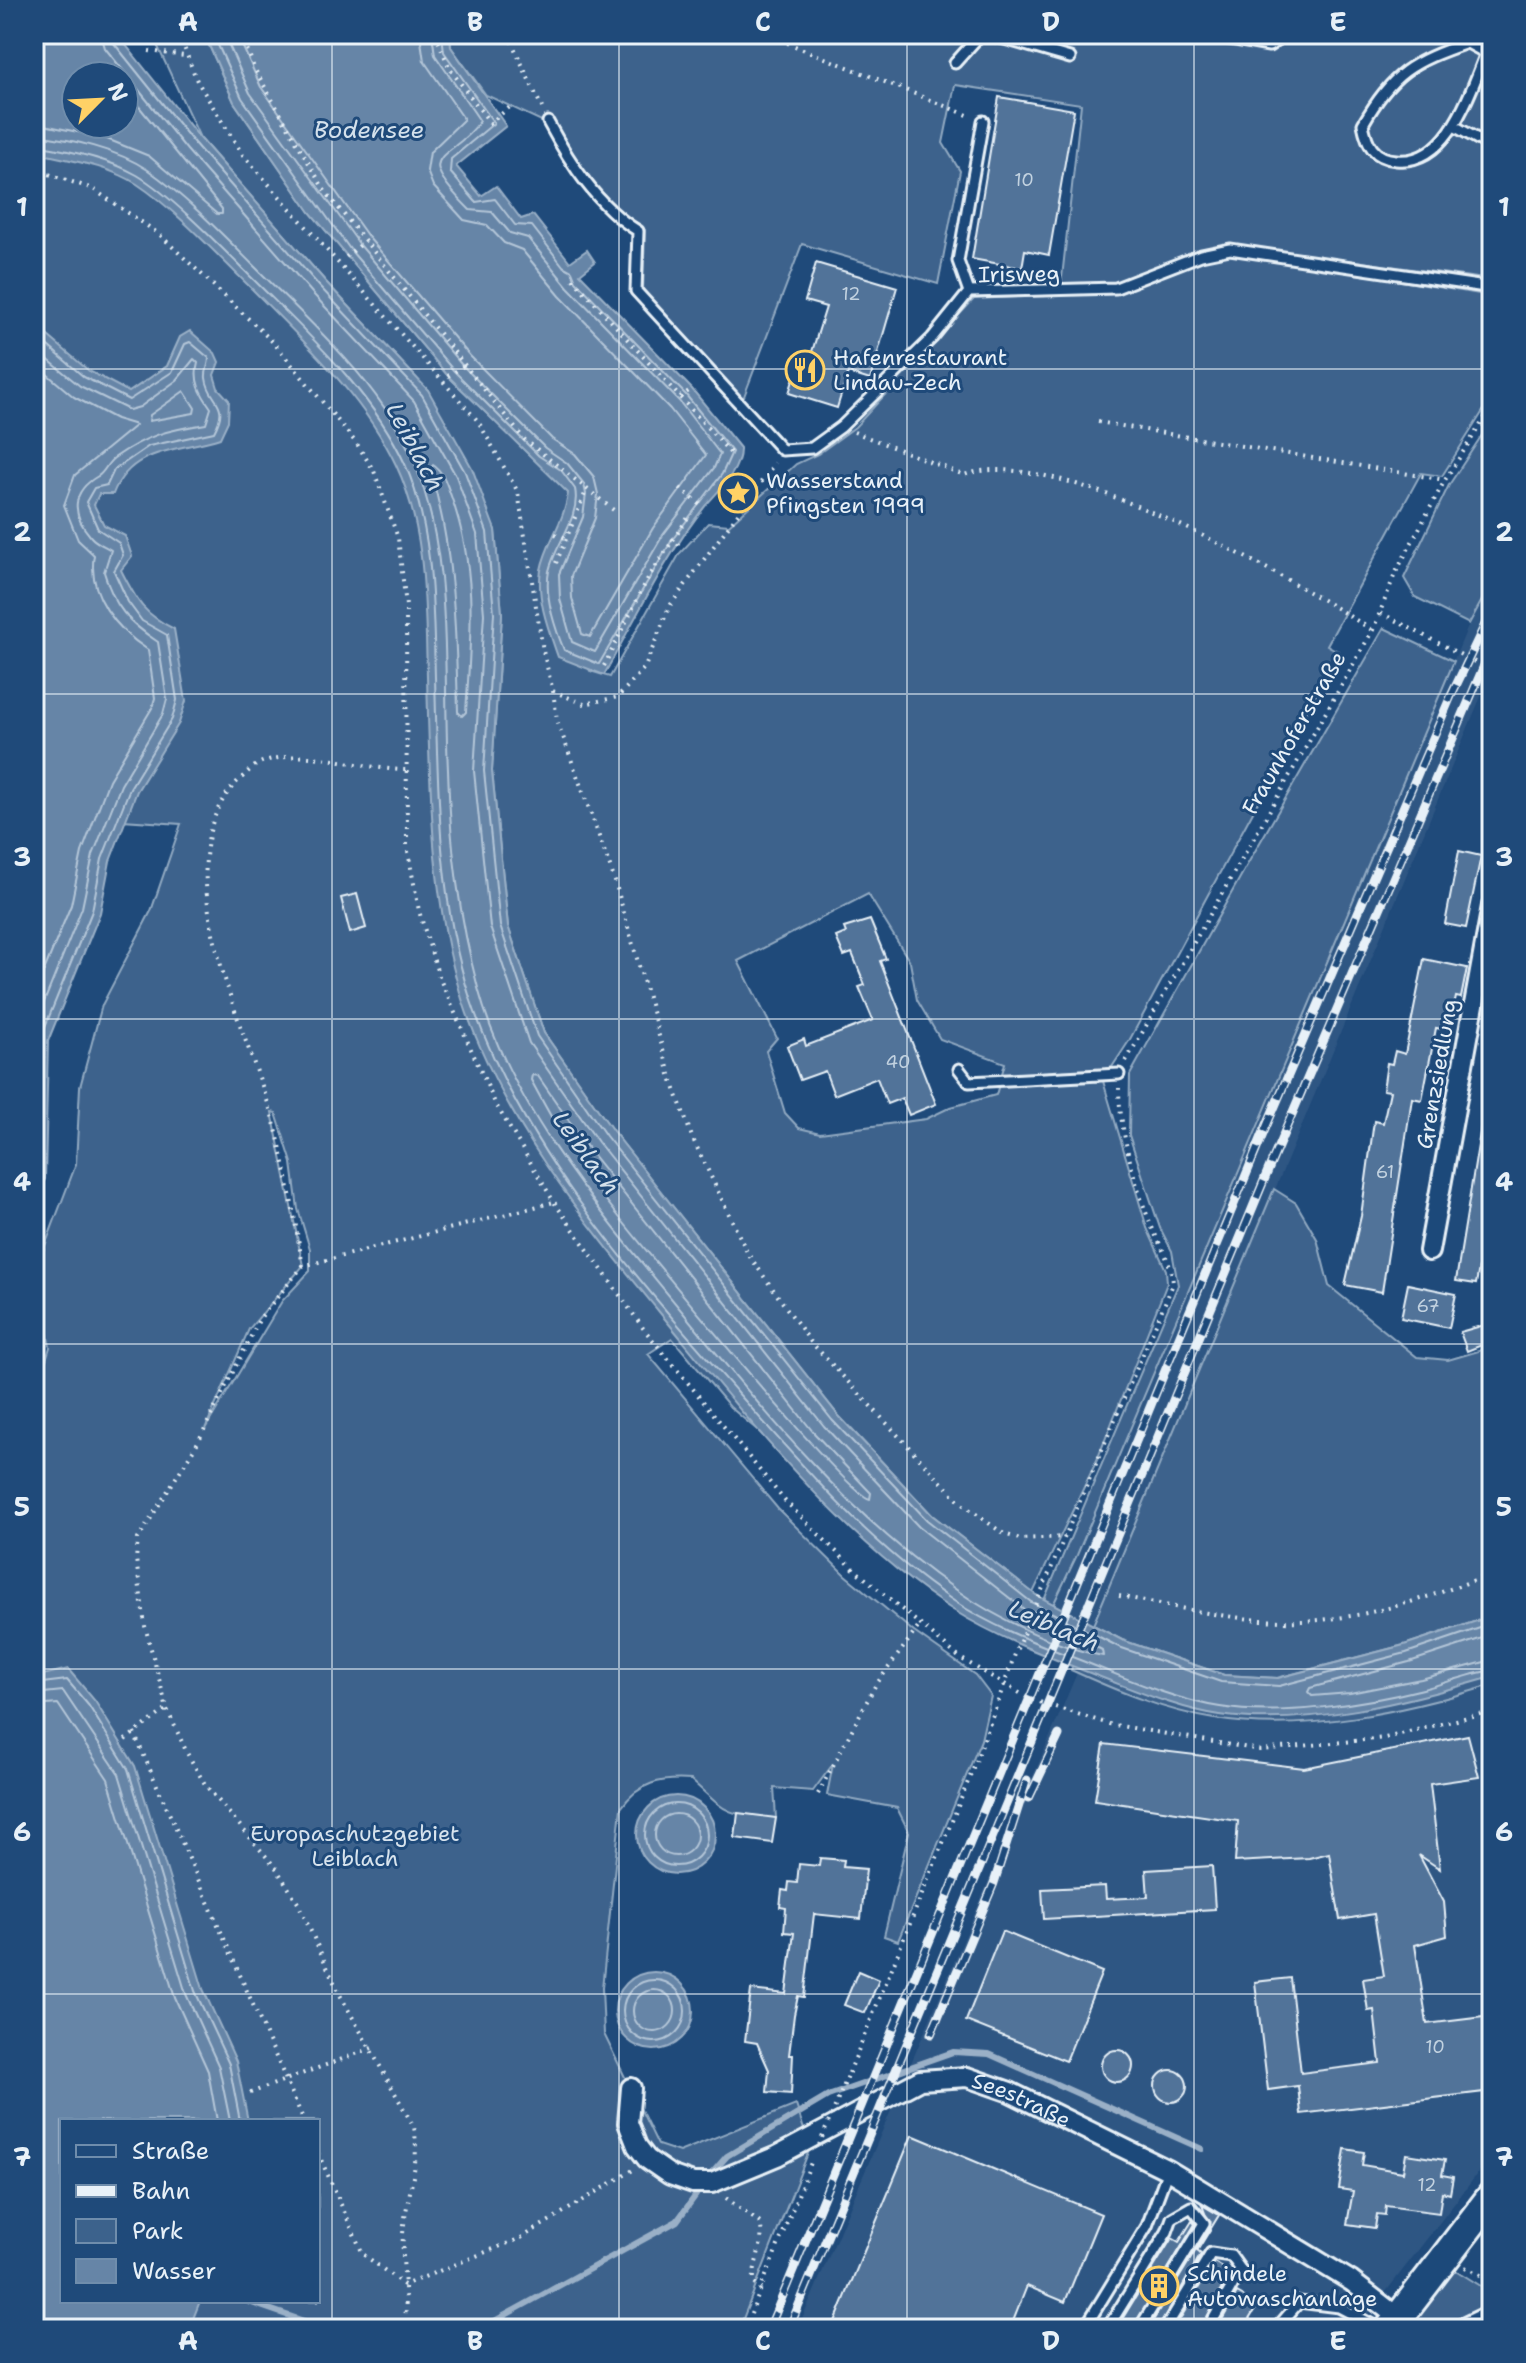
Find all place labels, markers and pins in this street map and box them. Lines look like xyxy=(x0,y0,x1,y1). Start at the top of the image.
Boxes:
place label: Hafenrestaurant Lindau-Zech xyxy=(833,343,1007,397)
restaurant icon: Hafenrestaurant Lindau-Zech xyxy=(784,349,826,391)
place label: Wasserstand Pfingsten 1999 xyxy=(766,466,925,520)
place icon: Wasserstand Pfingsten 1999 xyxy=(717,472,759,514)
place label: Schindele Autowaschanlage xyxy=(1187,2259,1378,2313)
building icon: Schindele Autowaschanlage xyxy=(1138,2265,1180,2307)

